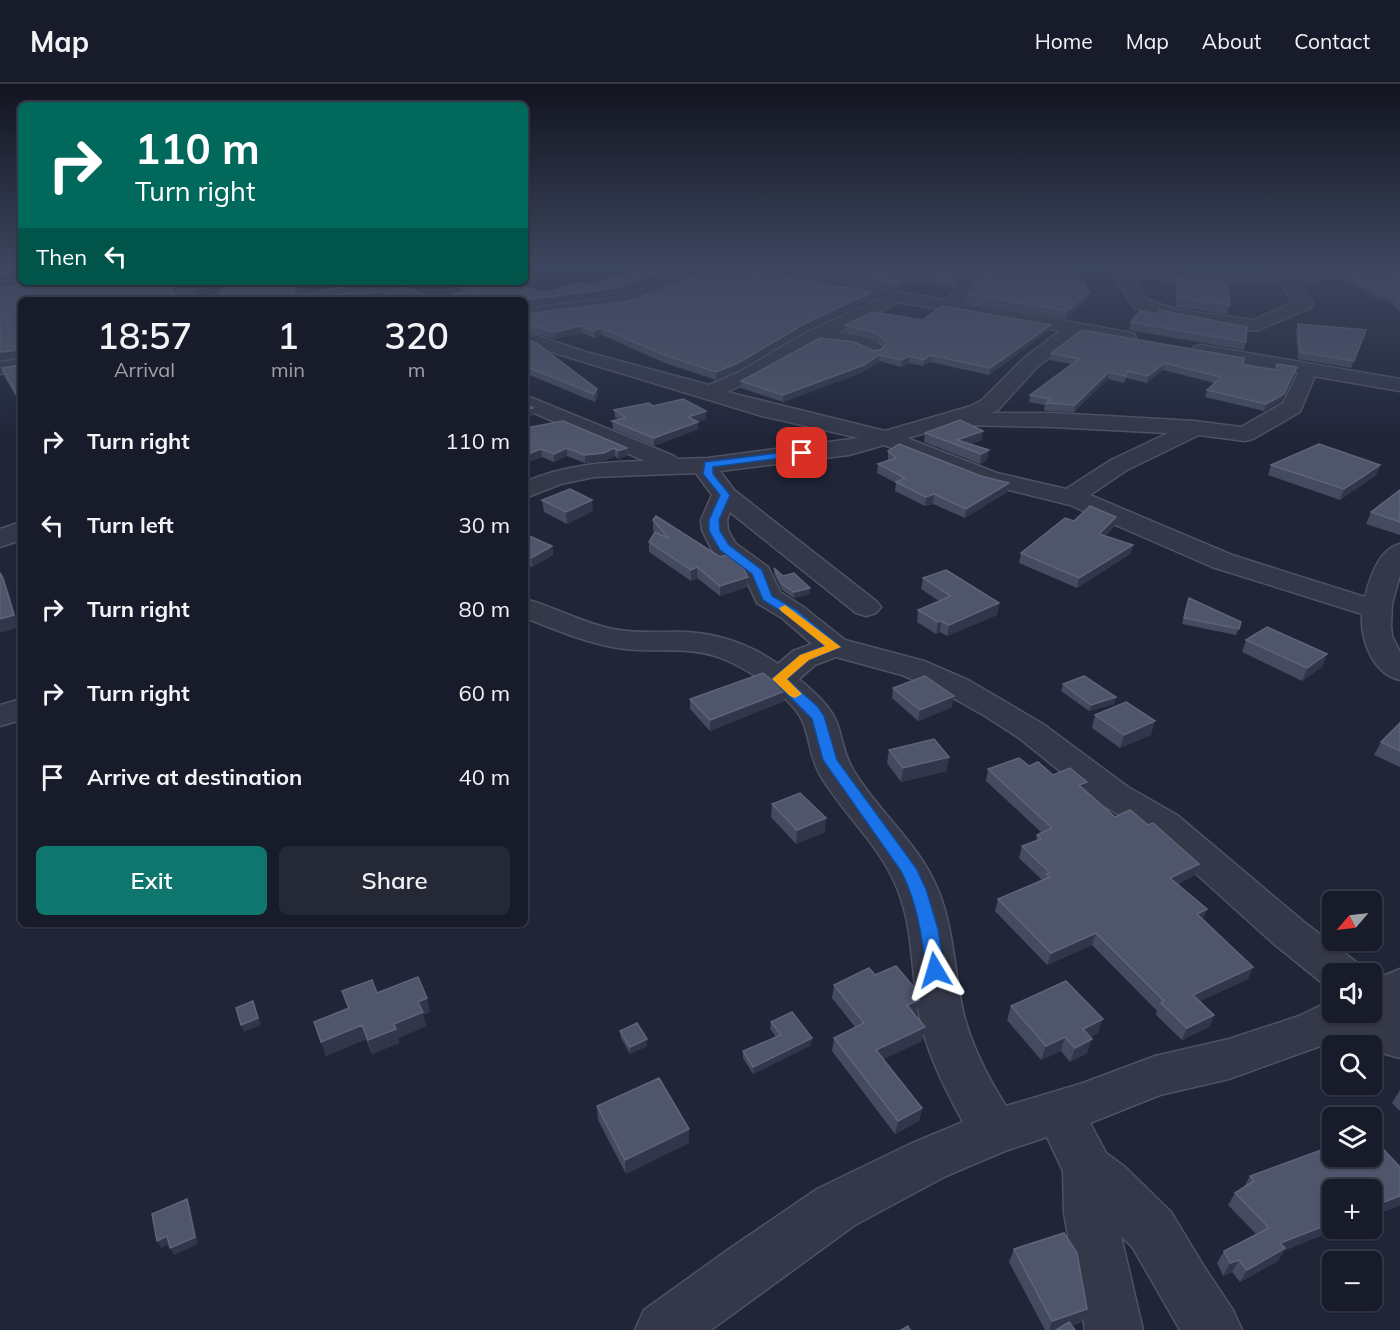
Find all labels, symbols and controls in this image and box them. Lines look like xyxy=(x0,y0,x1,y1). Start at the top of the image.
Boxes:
text: Map xyxy=(30,24,89,59)
text: Home xyxy=(1035,28,1093,54)
text: Map xyxy=(1126,28,1169,54)
text: About xyxy=(1202,28,1261,54)
text: Contact xyxy=(1294,28,1370,54)
text: 110 m xyxy=(135,122,260,175)
icon: right xyxy=(36,126,114,204)
text: Turn right xyxy=(135,174,255,208)
icon: left xyxy=(99,240,132,273)
text: Then xyxy=(36,243,87,271)
text: 18:57 xyxy=(97,313,192,358)
text: 1 xyxy=(277,313,299,358)
text: 320 xyxy=(384,313,449,358)
text: Arrival xyxy=(114,357,175,382)
text: min xyxy=(271,357,305,382)
text: m xyxy=(408,357,425,382)
icon: right xyxy=(36,425,69,458)
text: Turn right xyxy=(87,427,190,455)
text: 110 m xyxy=(445,427,510,455)
pin xyxy=(776,427,827,478)
icon: arrive xyxy=(785,436,818,469)
icon: left xyxy=(36,509,69,542)
text: Turn left xyxy=(87,511,174,539)
text: 30 m xyxy=(459,511,510,539)
icon: right xyxy=(36,593,69,626)
text: Turn right xyxy=(87,595,190,623)
text: 80 m xyxy=(459,595,510,623)
icon: right xyxy=(36,677,69,710)
text: Turn right xyxy=(87,679,190,707)
text: 60 m xyxy=(459,679,510,707)
icon: arrive xyxy=(36,761,69,794)
text: Arrive at destination xyxy=(87,763,302,791)
text: 40 m xyxy=(459,763,510,791)
button: Exit xyxy=(36,846,267,915)
button: Share xyxy=(279,846,510,915)
north arrow xyxy=(1322,891,1382,951)
map controls xyxy=(1322,891,1382,1311)
position arrow xyxy=(903,938,967,1002)
button: sound xyxy=(1322,963,1382,1023)
button: search xyxy=(1322,1035,1382,1095)
button: layers xyxy=(1322,1107,1382,1167)
button: + xyxy=(1322,1179,1382,1239)
button: − xyxy=(1322,1251,1382,1311)

